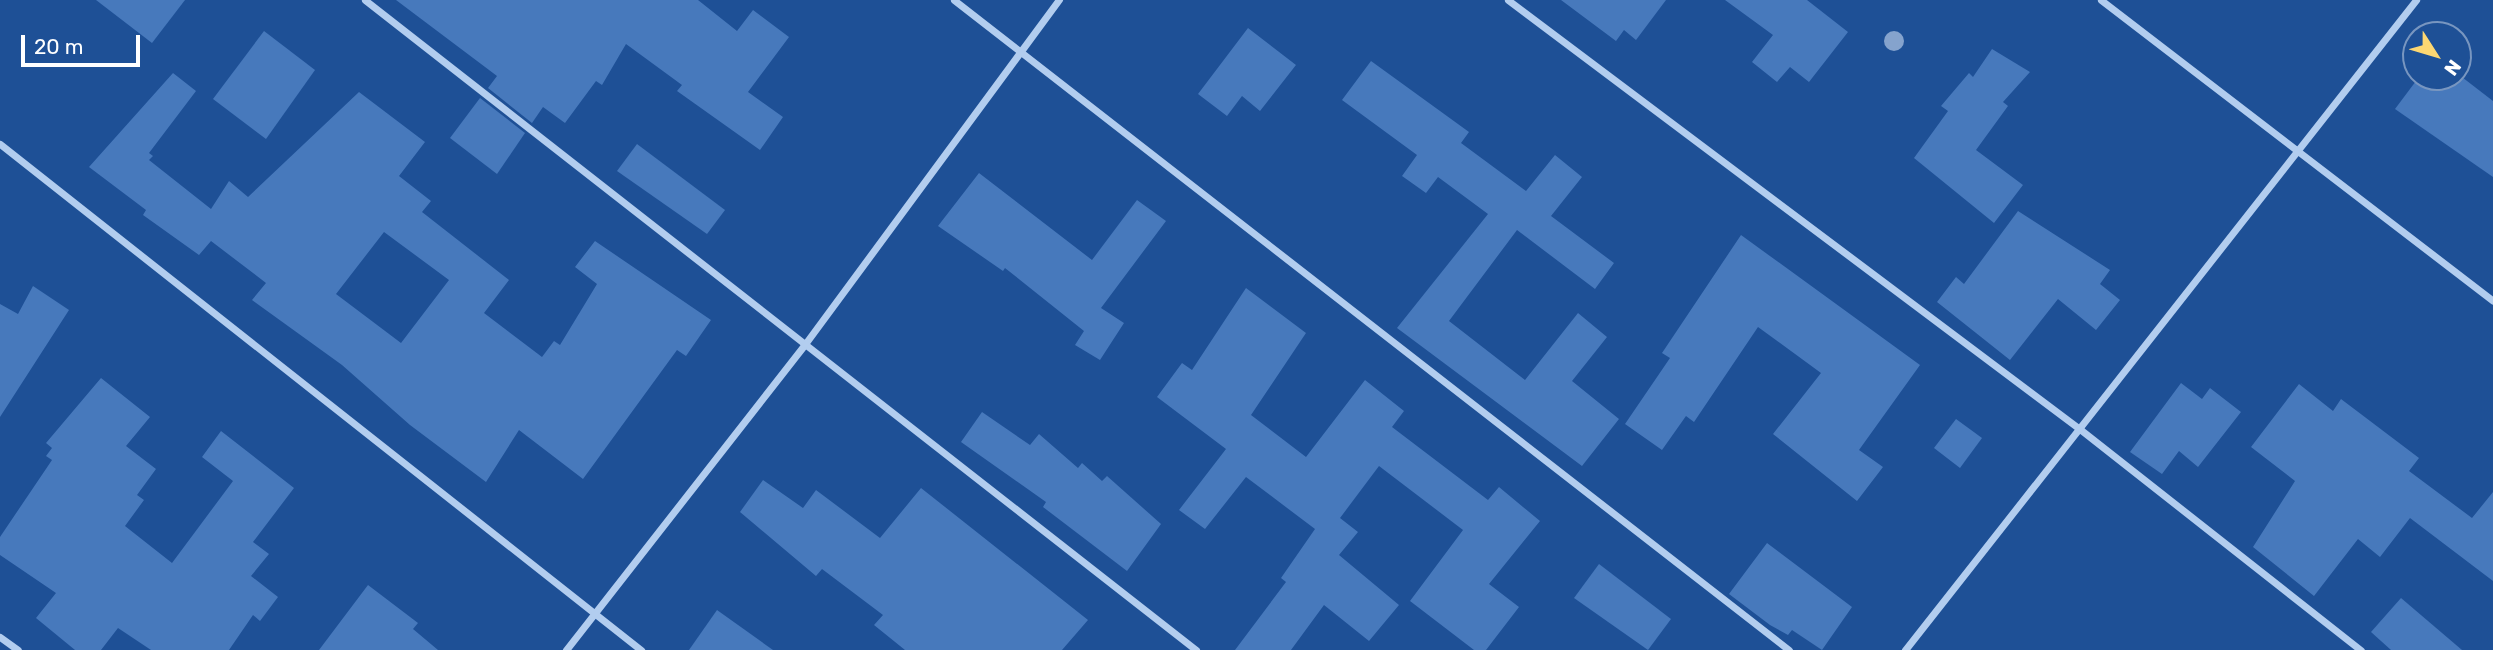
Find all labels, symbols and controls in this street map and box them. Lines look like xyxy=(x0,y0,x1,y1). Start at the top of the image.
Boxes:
scale bar xyxy=(24,21,144,65)
north arrow xyxy=(2402,21,2472,91)
text: 20 m xyxy=(34,34,83,59)
text: N xyxy=(2439,55,2466,80)

